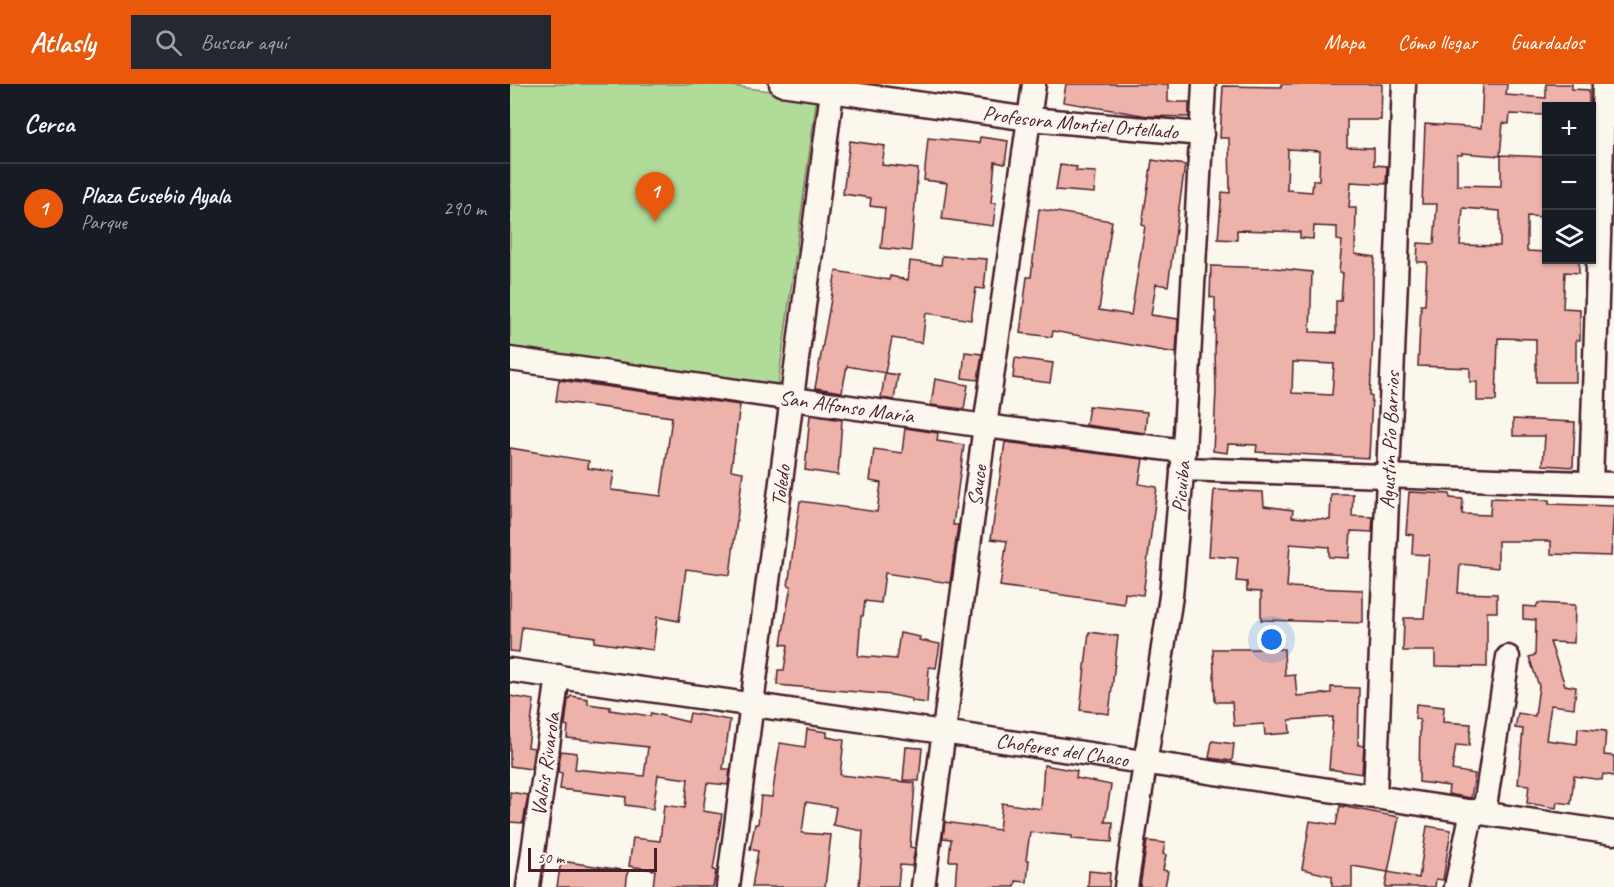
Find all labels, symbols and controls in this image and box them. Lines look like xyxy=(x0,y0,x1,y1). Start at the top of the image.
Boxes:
search box xyxy=(131,15,551,69)
text: Atlasly xyxy=(30,25,95,60)
icon: search xyxy=(152,26,185,59)
text: Buscar aquí xyxy=(200,28,287,56)
text: Mapa xyxy=(1324,29,1365,55)
text: Cómo llegar xyxy=(1398,29,1477,55)
text: Guardados xyxy=(1510,29,1584,55)
street label: Profesora Montiel Ortellado xyxy=(981,100,1181,145)
map controls xyxy=(1542,102,1596,264)
button: + xyxy=(1542,102,1596,156)
text: Cerca xyxy=(24,107,74,140)
button: − xyxy=(1542,156,1596,210)
pin: 1 xyxy=(636,172,674,222)
text: Plaza Eusebio Ayala xyxy=(81,182,230,210)
text: 1 xyxy=(39,196,48,221)
text: 290 m xyxy=(443,196,486,221)
text: Parque xyxy=(81,210,127,235)
button: layers xyxy=(1542,210,1596,264)
street label: Agustín Pío Barrios xyxy=(1374,369,1405,510)
street label: San Alfonso María xyxy=(778,384,917,429)
street label: Picuiba xyxy=(1166,458,1196,514)
street label: Toledo xyxy=(765,462,796,508)
street label: Sauce xyxy=(961,462,993,508)
your location xyxy=(1257,625,1286,654)
street label: Valois Rivarola xyxy=(525,709,566,818)
street label: Choferes del Chaco xyxy=(994,727,1132,773)
scale bar xyxy=(528,845,657,872)
text: 50 m xyxy=(537,848,564,868)

